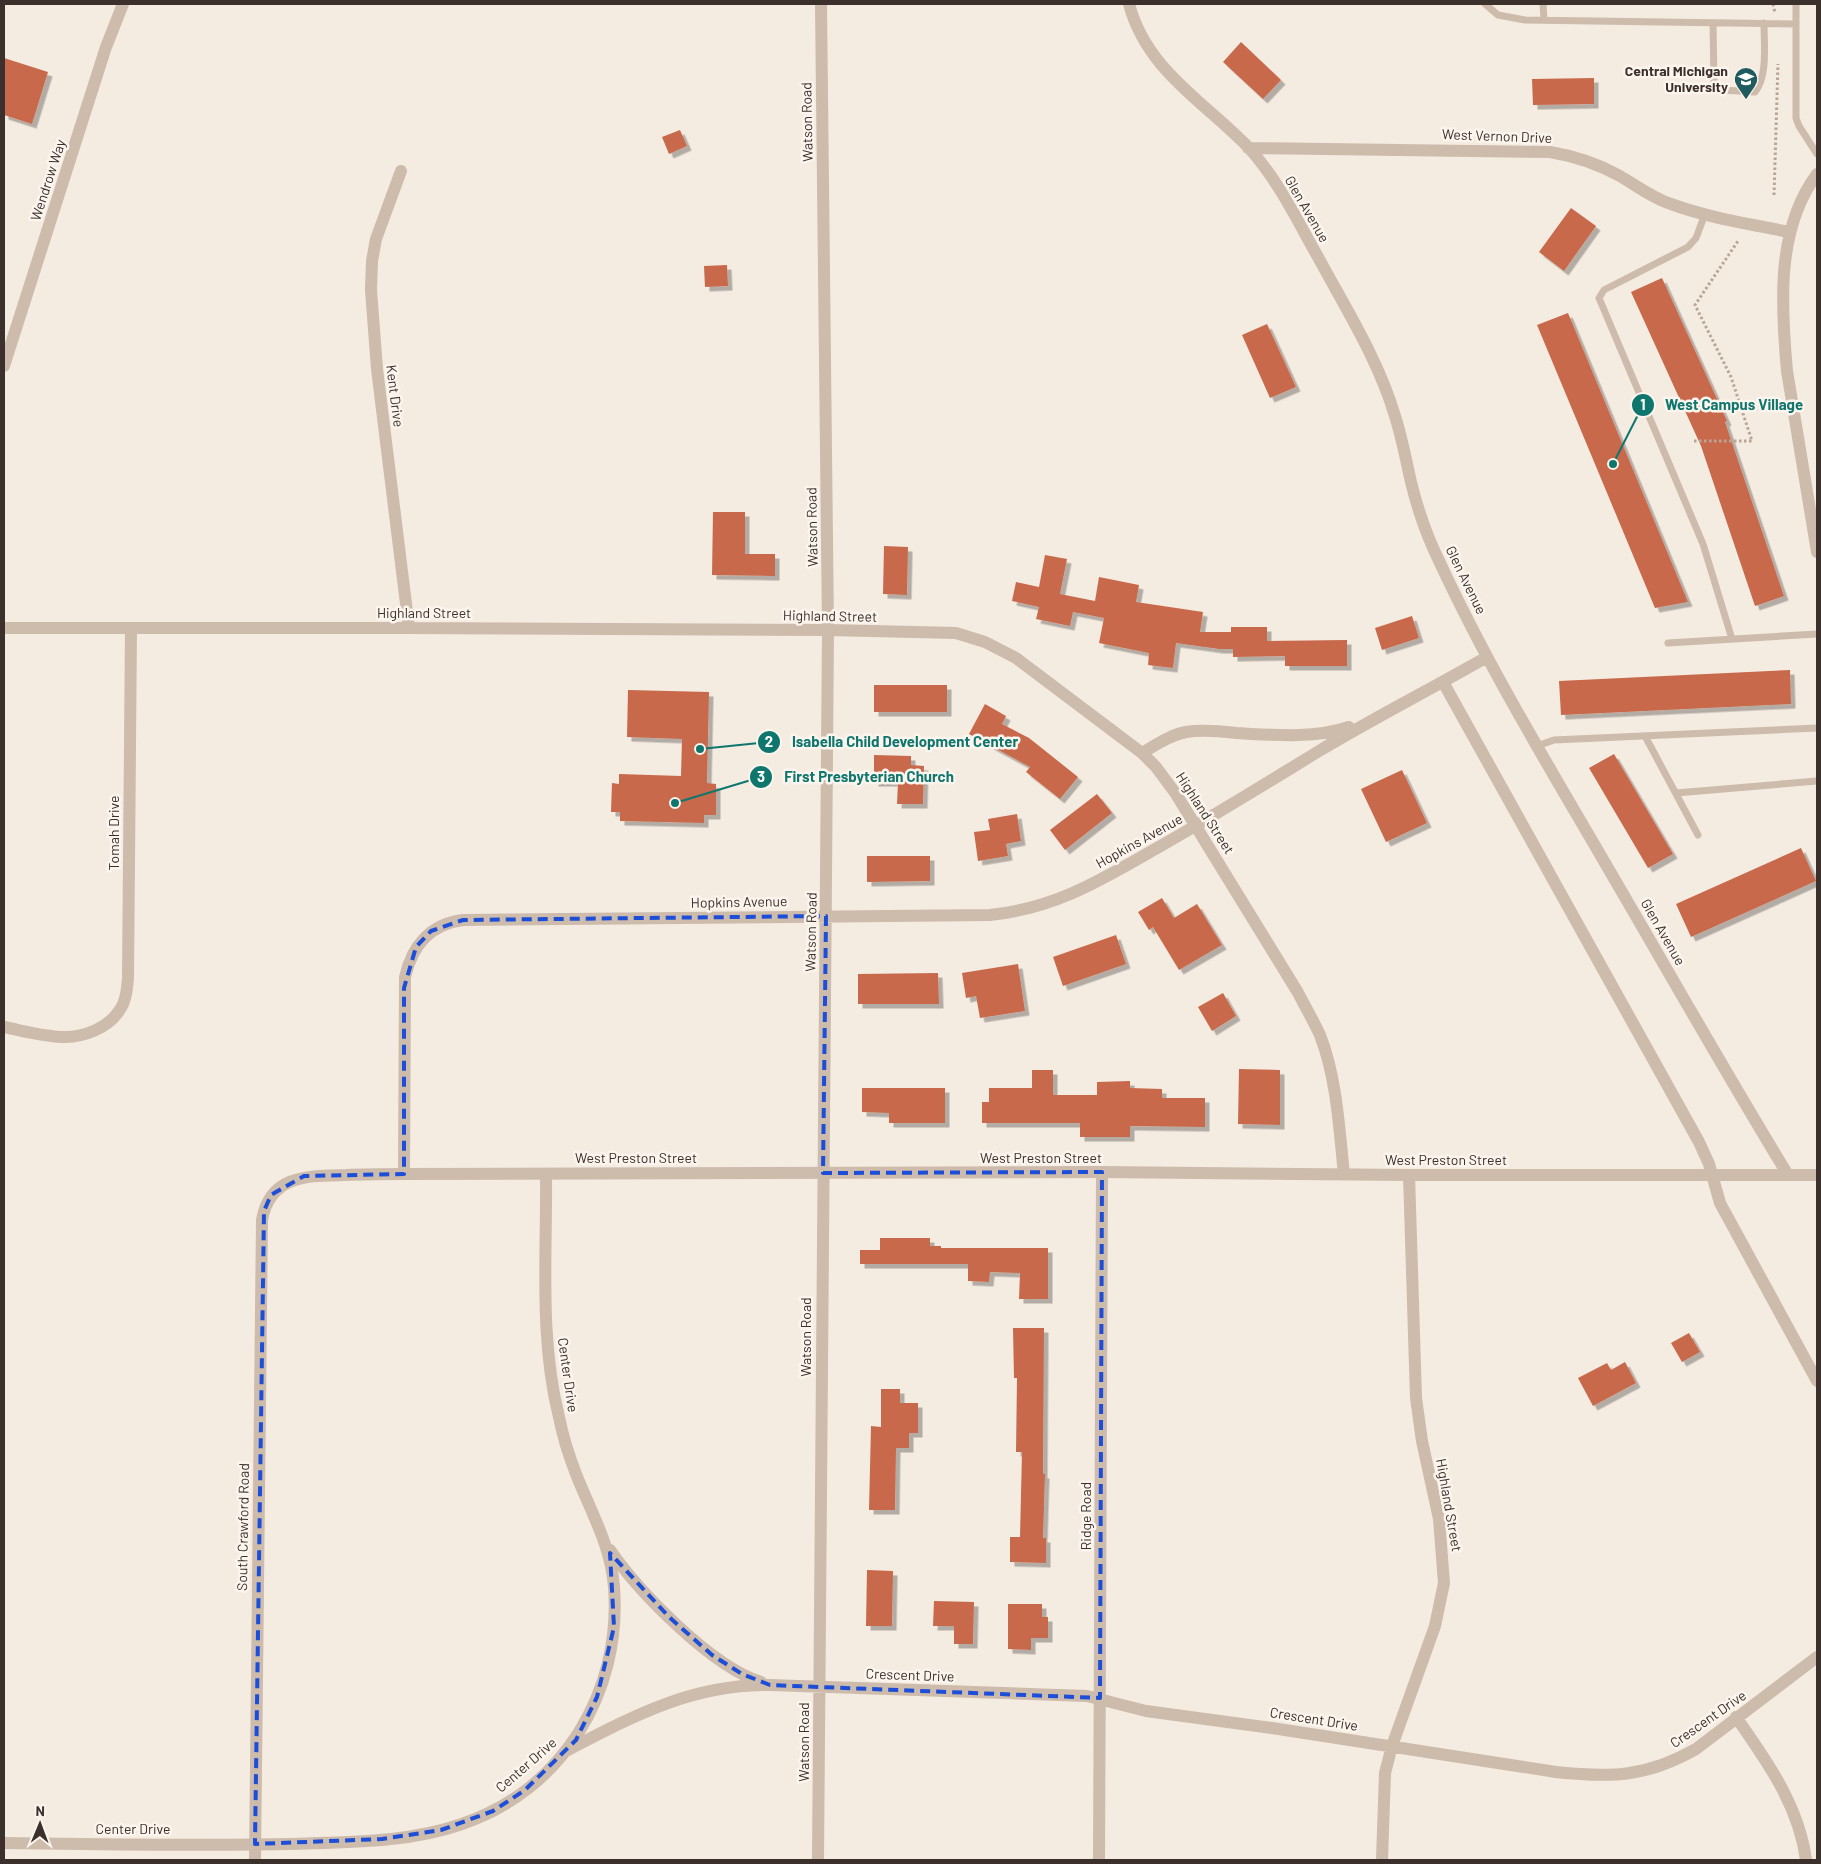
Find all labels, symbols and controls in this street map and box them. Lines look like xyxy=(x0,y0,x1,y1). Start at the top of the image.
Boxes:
place label: Central Michigan University xyxy=(1625,62,1728,95)
school or university icon: Central Michigan University xyxy=(1733,66,1759,100)
street label: Watson Road xyxy=(797,82,816,162)
street label: West Vernon Drive xyxy=(1442,125,1552,146)
street label: Wendrow Way xyxy=(26,136,69,223)
street label: Glen Avenue xyxy=(1282,172,1333,245)
street label: Kent Drive xyxy=(383,364,408,428)
callout: West Campus Village xyxy=(1630,390,1813,420)
text: 1 xyxy=(1640,395,1646,413)
text: West Campus Village xyxy=(1665,395,1803,413)
street label: Watson Road xyxy=(802,487,821,567)
street label: Glen Avenue xyxy=(1443,543,1490,617)
street label: Highland Street xyxy=(377,604,471,621)
street label: Highland Street xyxy=(783,606,877,625)
callout: Isabella Child Development Center xyxy=(757,727,1028,757)
text: 2 xyxy=(765,732,773,750)
text: Isabella Child Development Center xyxy=(792,732,1018,750)
callout: First Presbyterian Church xyxy=(749,762,964,792)
text: 3 xyxy=(757,767,765,785)
text: First Presbyterian Church xyxy=(784,767,954,785)
street label: Highland Street xyxy=(1173,769,1238,857)
street label: Tomah Drive xyxy=(105,796,122,870)
street label: Hopkins Avenue xyxy=(1092,810,1185,871)
street label: Hopkins Avenue xyxy=(691,892,787,911)
street label: Watson Road xyxy=(801,892,820,972)
street label: Glen Avenue xyxy=(1638,895,1689,968)
street label: West Preston Street xyxy=(575,1149,697,1166)
street label: West Preston Street xyxy=(980,1149,1102,1166)
street label: West Preston Street xyxy=(1385,1151,1507,1168)
street label: Watson Road xyxy=(797,1297,814,1377)
street label: Center Drive xyxy=(555,1337,582,1413)
street label: Highland Street xyxy=(1433,1457,1466,1553)
street label: South Crawford Road xyxy=(233,1463,252,1591)
street label: Ridge Road xyxy=(1077,1482,1094,1550)
street label: Crescent Drive xyxy=(865,1664,955,1685)
street label: Crescent Drive xyxy=(1666,1686,1749,1751)
street label: Watson Road xyxy=(795,1702,812,1782)
street label: Crescent Drive xyxy=(1269,1703,1359,1734)
street label: Center Drive xyxy=(492,1734,560,1796)
north arrow xyxy=(15,1799,65,1849)
text: N xyxy=(35,1802,45,1819)
street label: Center Drive xyxy=(96,1820,170,1837)

